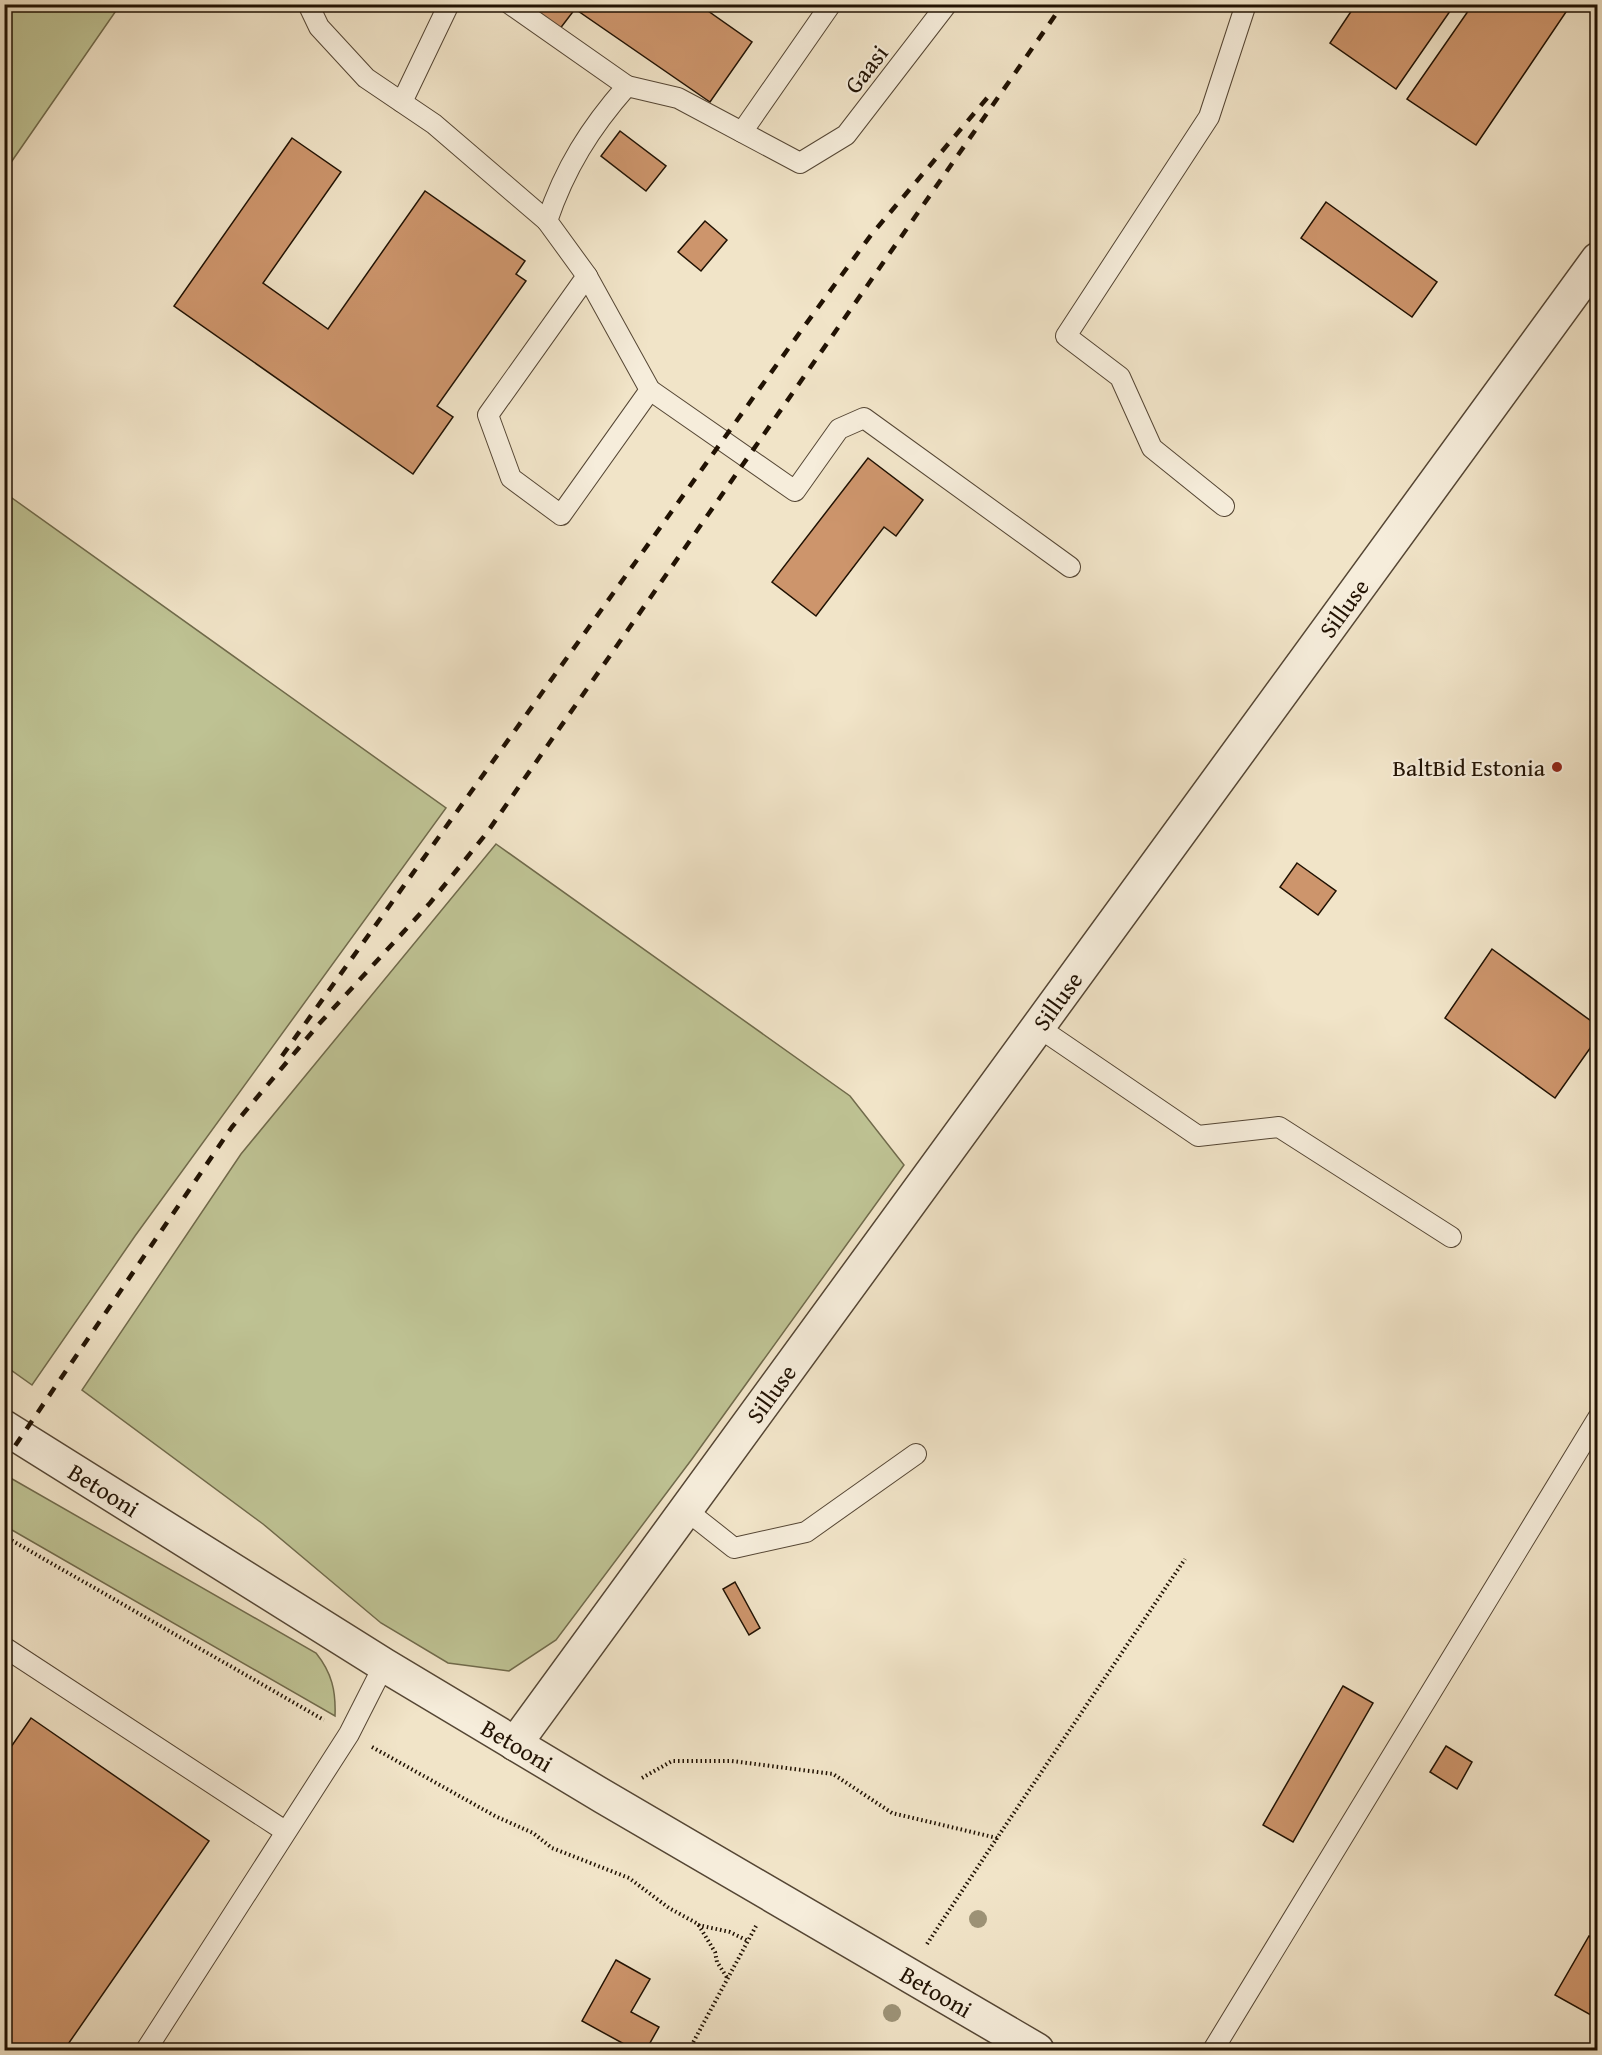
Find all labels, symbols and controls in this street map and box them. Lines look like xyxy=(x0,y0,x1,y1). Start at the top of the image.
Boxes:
street label: Gaasi xyxy=(836,37,896,101)
street label: Silluse xyxy=(1310,571,1377,645)
place label: BaltBid Estonia xyxy=(1392,750,1546,785)
marker: BaltBid Estonia xyxy=(1550,760,1564,774)
street label: Silluse xyxy=(1024,964,1091,1038)
street label: Silluse xyxy=(737,1356,804,1430)
street label: Betooni xyxy=(62,1454,147,1525)
street label: Betooni xyxy=(475,1710,560,1780)
street label: Betooni xyxy=(894,1956,979,2026)

